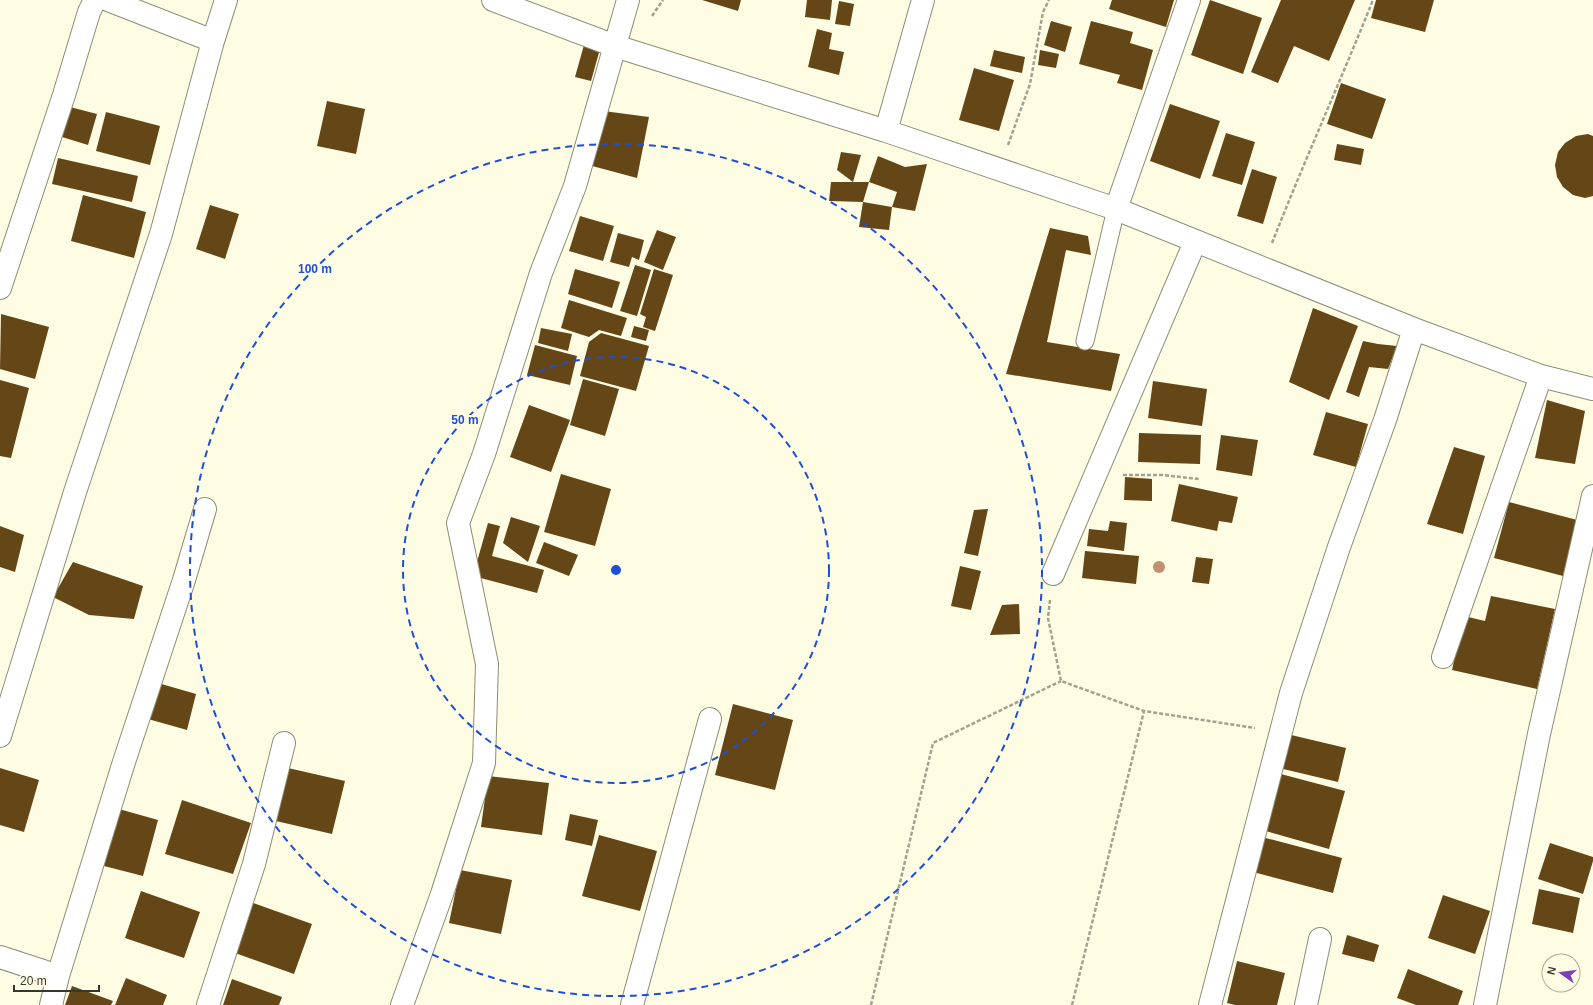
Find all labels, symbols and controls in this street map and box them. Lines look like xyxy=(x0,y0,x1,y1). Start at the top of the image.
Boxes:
text: 100 m xyxy=(298,262,332,276)
text: 50 m xyxy=(451,413,479,427)
centre of rings xyxy=(609,563,623,577)
north arrow xyxy=(1541,953,1581,993)
text: N xyxy=(1545,965,1558,976)
scale bar xyxy=(14,967,99,993)
text: 20 m xyxy=(20,974,47,988)

